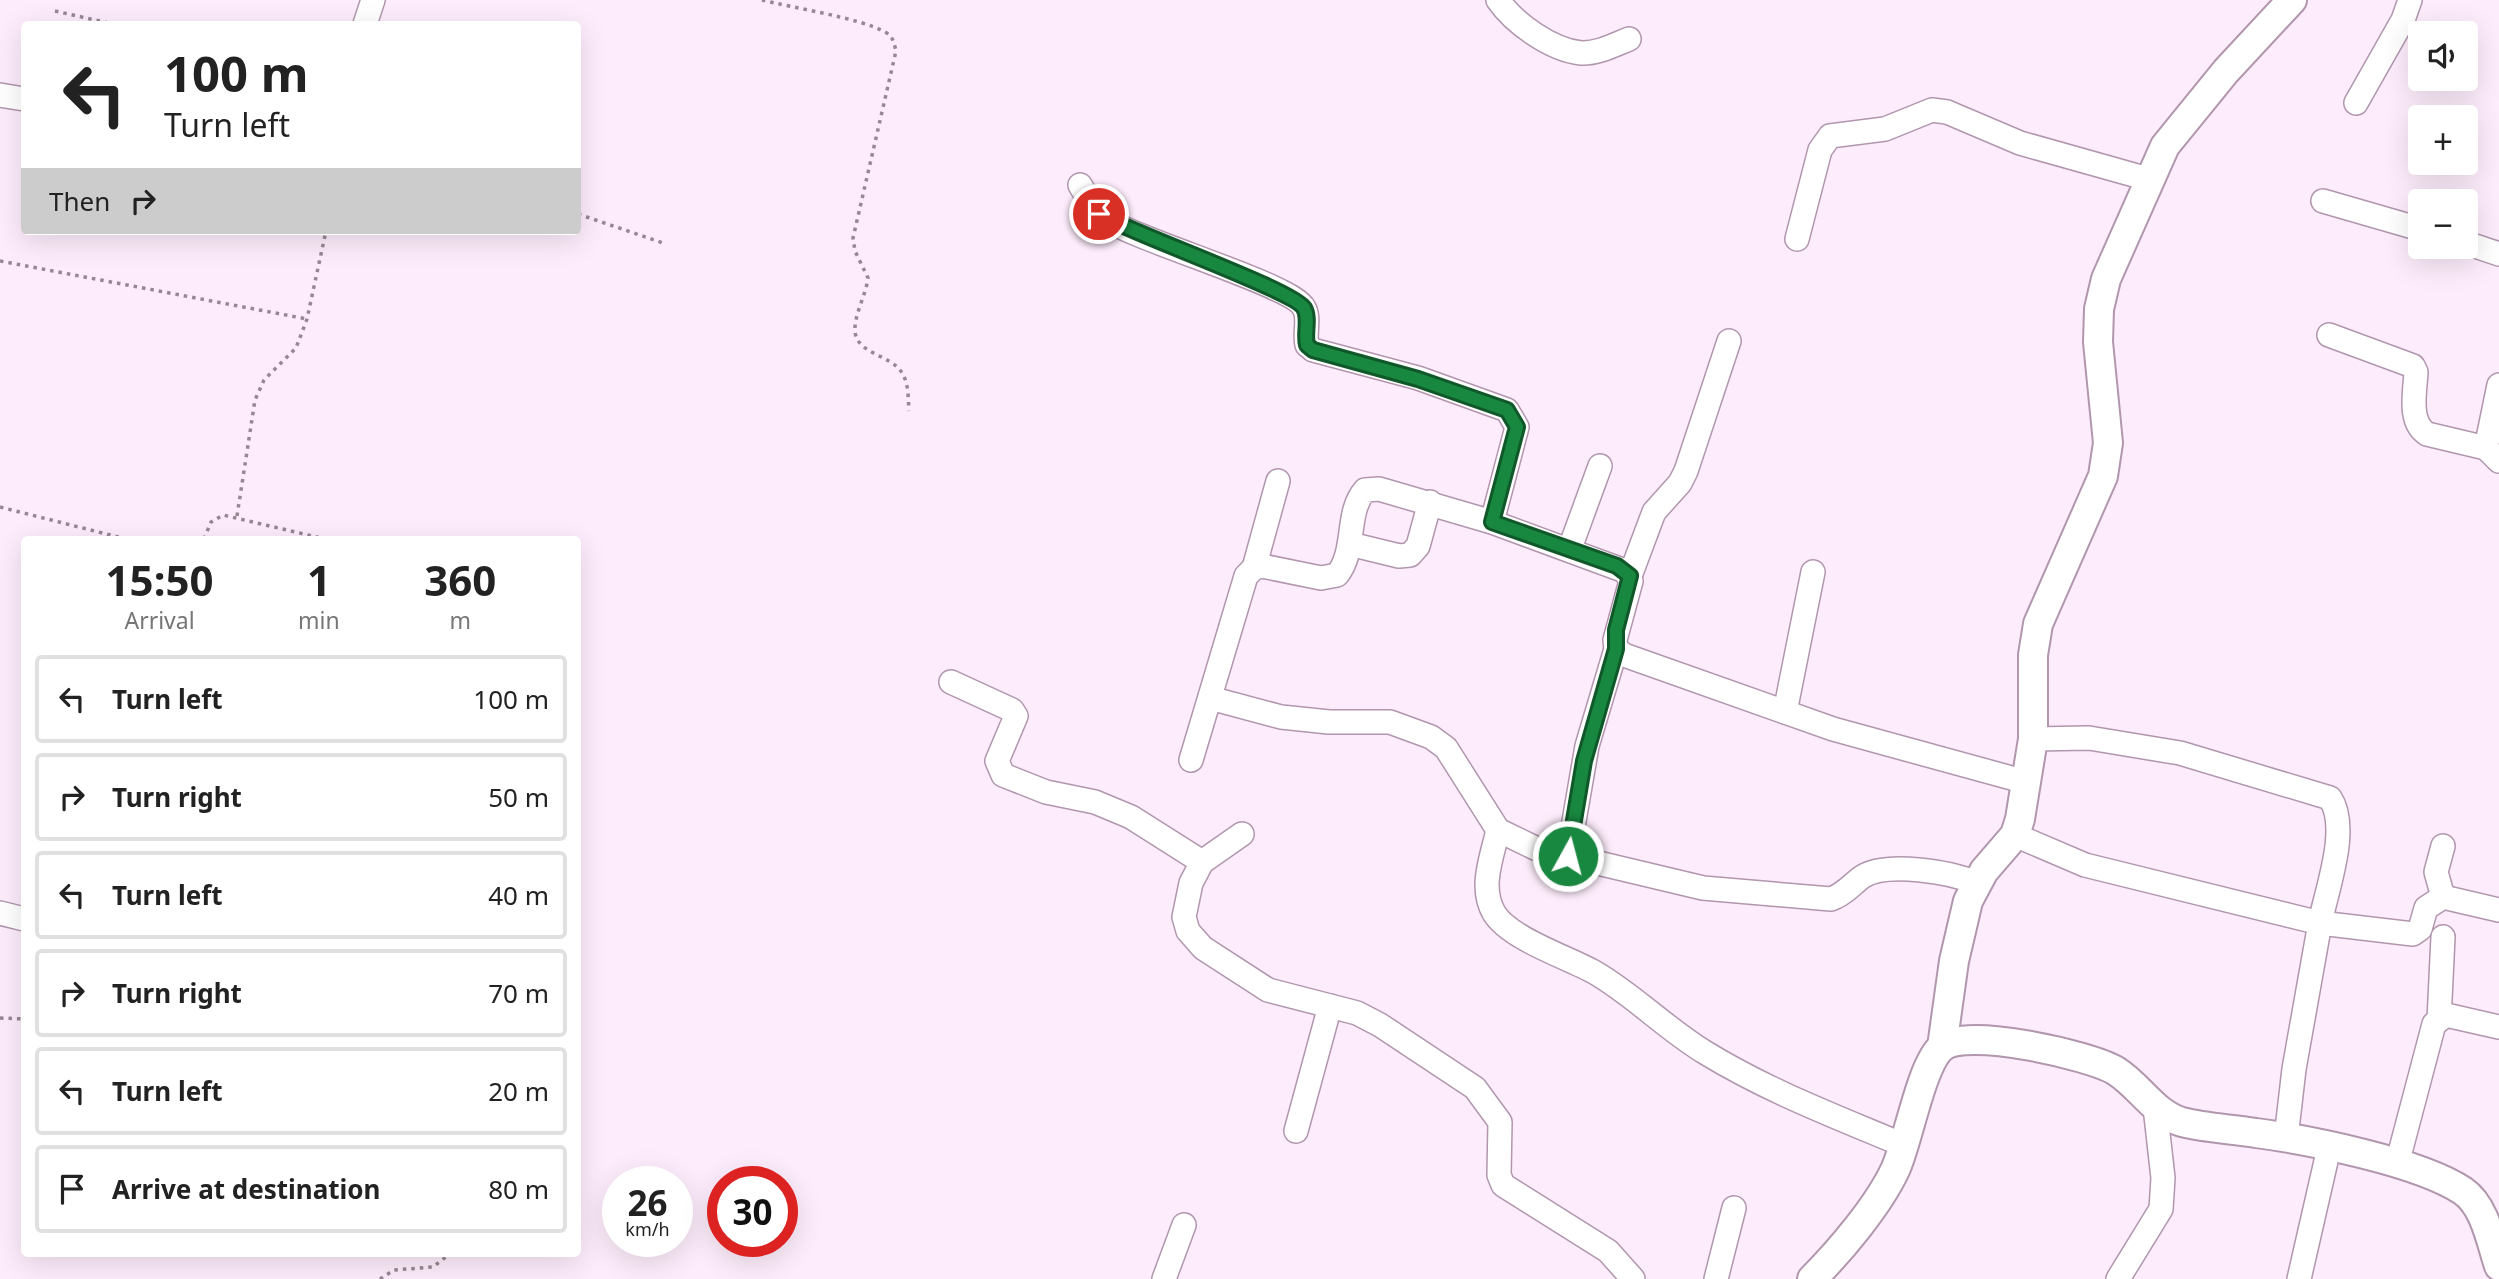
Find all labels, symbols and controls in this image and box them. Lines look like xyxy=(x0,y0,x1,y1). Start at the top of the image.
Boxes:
map controls xyxy=(2408,21,2478,259)
button: sound xyxy=(2408,21,2478,91)
text: 100 m xyxy=(164,40,309,106)
icon: left xyxy=(49,49,140,140)
text: Turn left xyxy=(164,103,290,146)
button: + xyxy=(2408,105,2478,175)
icon: right xyxy=(124,182,162,220)
text: Then xyxy=(49,183,110,219)
pin xyxy=(1069,184,1129,244)
button: − xyxy=(2408,189,2478,259)
icon: arrive xyxy=(1080,195,1118,233)
text: 15:50 xyxy=(106,551,213,608)
text: 1 xyxy=(307,551,331,608)
text: 360 xyxy=(424,551,496,608)
text: Arrival xyxy=(124,604,195,636)
text: min xyxy=(298,604,340,636)
text: m xyxy=(450,604,471,636)
icon: left xyxy=(53,680,91,718)
text: Turn left xyxy=(112,681,223,717)
text: 100 m xyxy=(473,681,549,717)
icon: right xyxy=(53,778,91,816)
text: Turn right xyxy=(112,779,242,815)
text: 50 m xyxy=(488,779,549,815)
position arrow xyxy=(1531,819,1605,893)
icon: left xyxy=(53,876,91,914)
text: Turn left xyxy=(112,877,223,913)
text: 40 m xyxy=(488,877,549,913)
icon: right xyxy=(53,974,91,1012)
text: Turn right xyxy=(112,975,242,1011)
text: 70 m xyxy=(488,975,549,1011)
icon: left xyxy=(53,1072,91,1110)
text: Turn left xyxy=(112,1073,223,1109)
text: 20 m xyxy=(488,1073,549,1109)
speed limit sign: 30 xyxy=(707,1166,798,1257)
icon: arrive xyxy=(53,1170,91,1208)
text: Arrive at destination xyxy=(112,1171,381,1207)
text: 80 m xyxy=(488,1171,549,1207)
text: 26 xyxy=(627,1179,668,1226)
text: km/h xyxy=(625,1217,670,1241)

